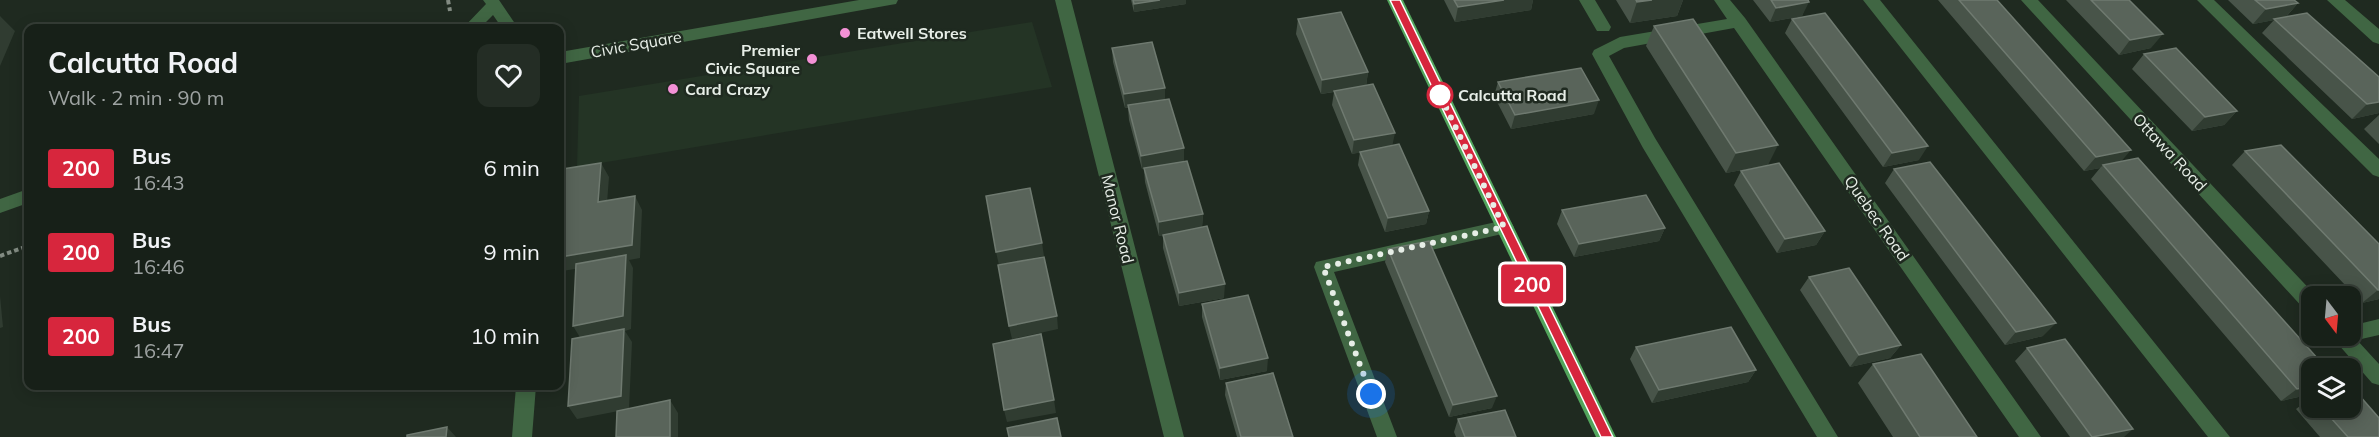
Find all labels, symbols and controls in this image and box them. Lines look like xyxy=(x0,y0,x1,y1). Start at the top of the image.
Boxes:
place label: Eatwell Stores xyxy=(857,23,967,43)
street label: Civic Square xyxy=(589,26,683,62)
marker: Eatwell Stores xyxy=(838,26,852,40)
place label: Premier Civic Square xyxy=(705,40,801,78)
button: heart xyxy=(477,44,540,107)
text: Calcutta Road xyxy=(48,45,238,80)
marker: Premier Civic Square xyxy=(805,52,819,66)
place label: Card Crazy xyxy=(685,79,770,99)
marker: Card Crazy xyxy=(666,82,680,96)
marker: Calcutta Road xyxy=(1427,82,1453,108)
text: Walk · 2 min · 90 m xyxy=(48,85,224,110)
place label: Calcutta Road xyxy=(1458,85,1567,105)
street label: Ottawa Road xyxy=(2129,109,2211,195)
text: Bus xyxy=(132,142,171,170)
text: 6 min xyxy=(484,154,540,182)
text: 200 xyxy=(62,155,100,181)
text: 16:43 xyxy=(132,170,185,195)
street label: Quebec Road xyxy=(1840,171,1914,265)
street label: Manor Road xyxy=(1097,172,1139,266)
text: Bus xyxy=(132,226,171,254)
text: 9 min xyxy=(484,238,540,266)
text: 200 xyxy=(62,239,100,265)
text: 16:46 xyxy=(132,254,185,279)
line badge: 200 xyxy=(1498,264,1567,304)
text: 200 xyxy=(1513,271,1551,297)
north arrow xyxy=(2301,286,2361,346)
map controls xyxy=(2301,286,2361,418)
text: Bus xyxy=(132,310,171,338)
text: 10 min xyxy=(470,322,540,350)
text: 200 xyxy=(62,323,100,349)
text: 16:47 xyxy=(132,338,185,363)
button: layers xyxy=(2301,358,2361,418)
your location xyxy=(1356,379,1386,409)

